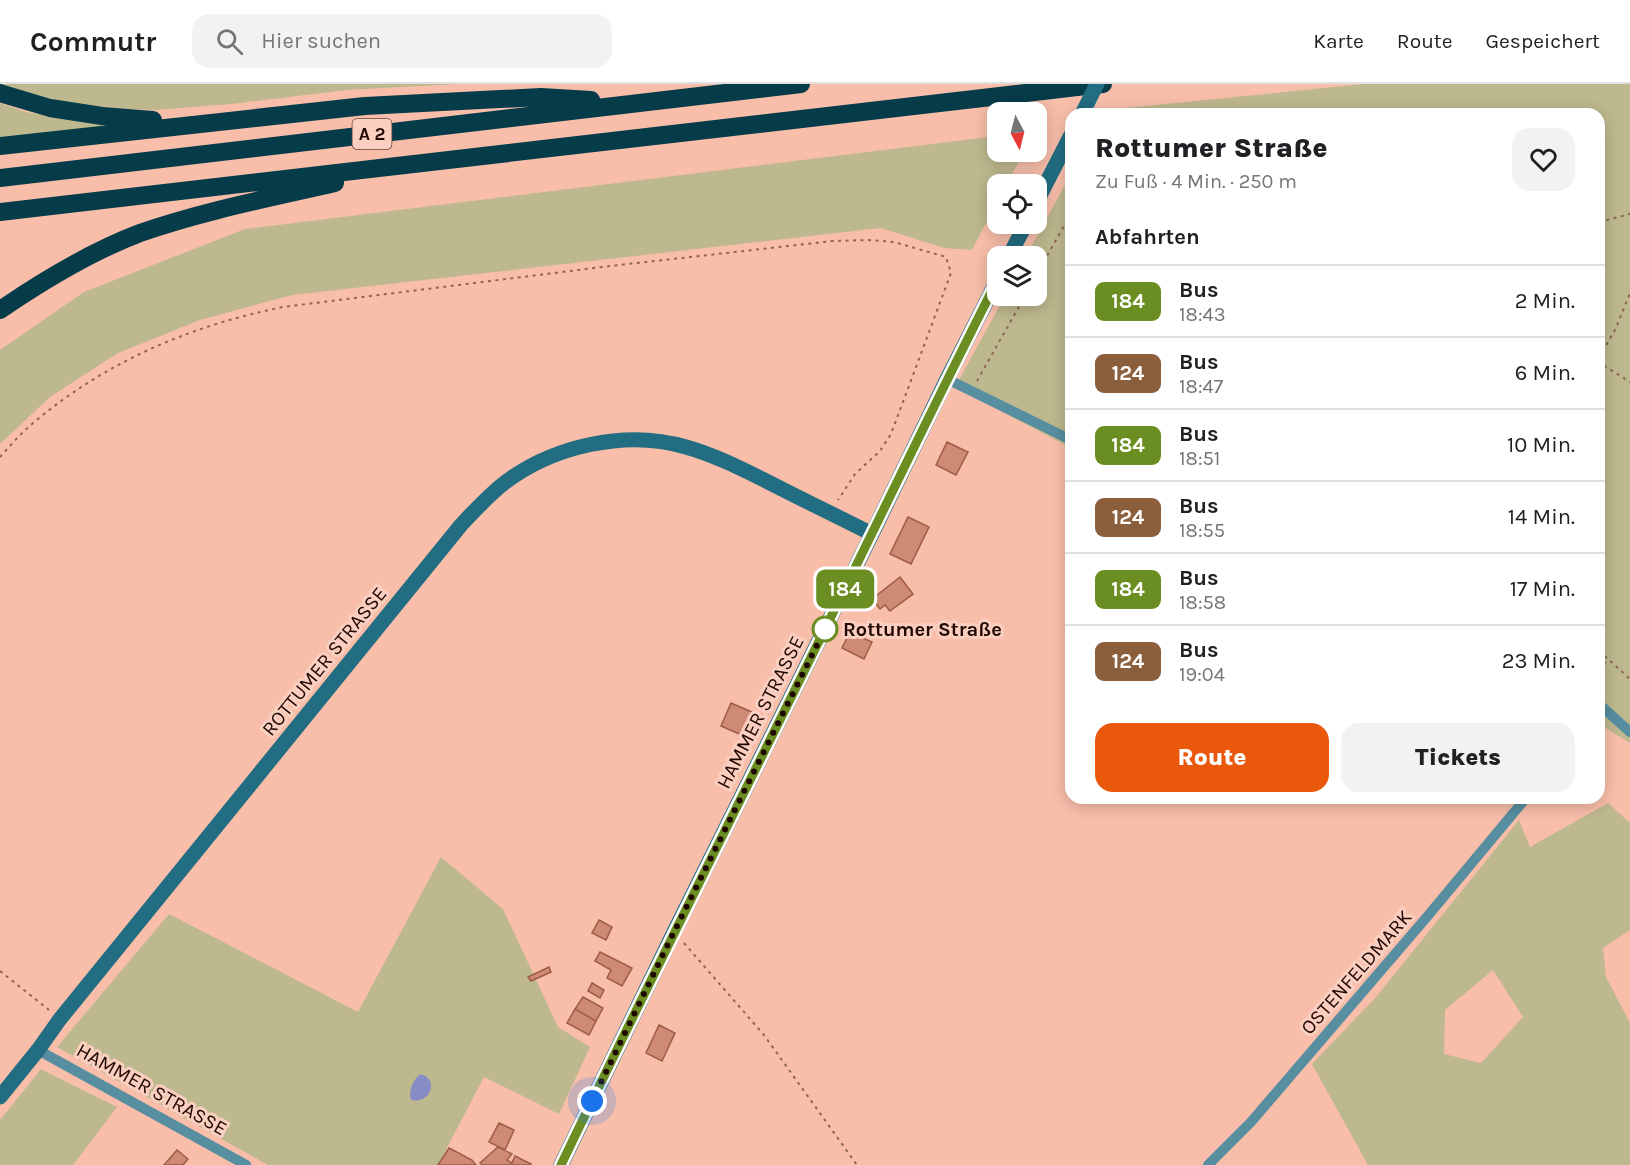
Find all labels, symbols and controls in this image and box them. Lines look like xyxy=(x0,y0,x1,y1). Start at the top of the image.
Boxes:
search box xyxy=(192,14,612,68)
text: Commutr xyxy=(30,25,156,58)
icon: search xyxy=(213,25,246,58)
text: Hier suchen xyxy=(261,28,381,54)
text: Karte xyxy=(1313,29,1364,53)
text: Route xyxy=(1397,29,1453,53)
text: Gespeichert xyxy=(1486,29,1600,53)
north arrow xyxy=(987,102,1047,162)
map controls xyxy=(987,102,1047,306)
road number: A 2 xyxy=(352,119,392,149)
button: heart xyxy=(1512,128,1575,191)
text: Rottumer Straße xyxy=(1095,131,1328,164)
text: Zu Fuß · 4 Min. · 250 m xyxy=(1095,170,1297,193)
button: locate xyxy=(987,174,1047,234)
text: Abfahrten xyxy=(1095,224,1200,250)
button: layers xyxy=(987,246,1047,306)
text: Bus xyxy=(1179,277,1219,303)
text: 2 Min. xyxy=(1515,288,1575,314)
text: 184 xyxy=(1111,289,1145,313)
text: 18:43 xyxy=(1179,303,1226,326)
text: Bus xyxy=(1179,349,1219,375)
text: 6 Min. xyxy=(1515,360,1575,386)
text: 124 xyxy=(1112,361,1144,385)
text: 18:47 xyxy=(1179,375,1223,398)
text: Bus xyxy=(1179,421,1219,447)
text: 10 Min. xyxy=(1507,432,1575,458)
text: 184 xyxy=(1111,433,1145,457)
text: 18:51 xyxy=(1179,447,1220,470)
text: Bus xyxy=(1179,493,1219,519)
text: 14 Min. xyxy=(1508,504,1575,530)
text: 124 xyxy=(1112,505,1144,529)
text: 18:55 xyxy=(1179,519,1225,542)
text: Bus xyxy=(1179,565,1219,591)
line badge: 184 xyxy=(810,570,880,608)
text: 17 Min. xyxy=(1510,576,1575,602)
text: 184 xyxy=(828,577,862,601)
text: 184 xyxy=(1111,577,1145,601)
street label: ROTTUMER STRASSE xyxy=(257,582,391,740)
text: 18:58 xyxy=(1179,591,1226,614)
marker: Rottumer Straße xyxy=(812,616,838,642)
place label: Rottumer Straße xyxy=(843,618,1002,641)
street label: HAMMER STRASSE xyxy=(712,632,809,792)
text: Bus xyxy=(1179,637,1219,663)
text: 23 Min. xyxy=(1502,648,1575,674)
text: 124 xyxy=(1112,649,1144,673)
text: 19:04 xyxy=(1179,663,1225,686)
button: Route xyxy=(1095,723,1329,792)
button: Tickets xyxy=(1341,723,1575,792)
street label: OSTENFELDMARK xyxy=(1296,906,1417,1039)
street label: HAMMER STRASSE xyxy=(73,1039,231,1140)
your location xyxy=(577,1086,607,1116)

